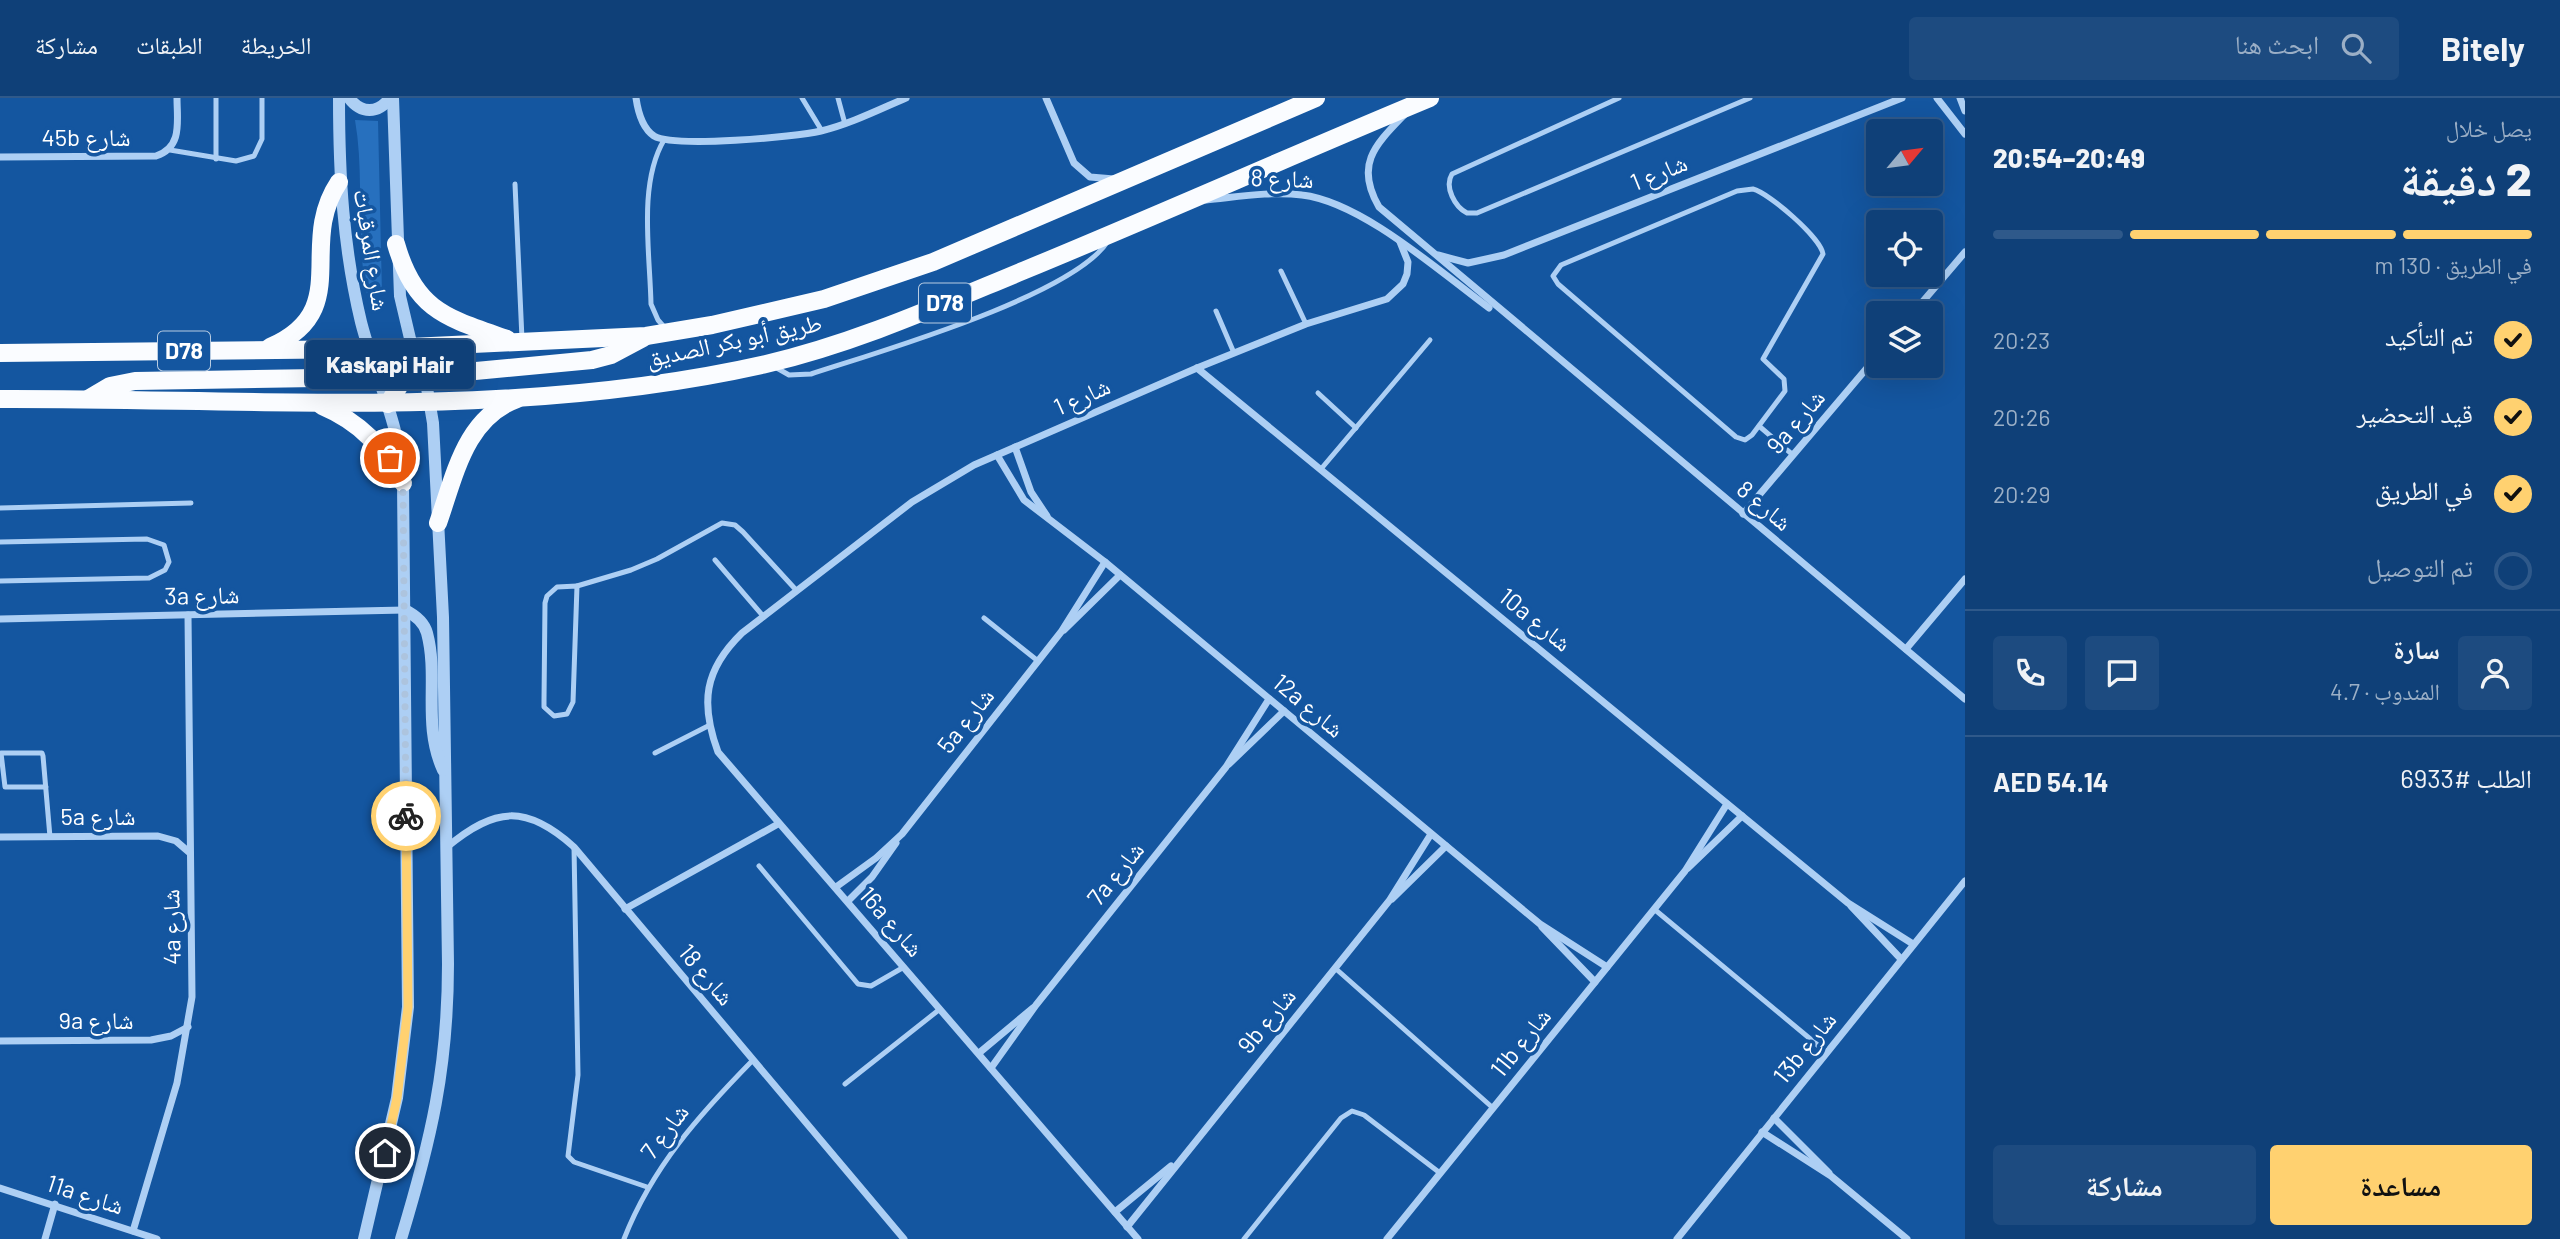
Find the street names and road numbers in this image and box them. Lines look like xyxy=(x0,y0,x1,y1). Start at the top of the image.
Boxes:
street label: 45b شارع xyxy=(41,122,131,153)
street label: شارع 1 xyxy=(1626,147,1692,198)
street label: شارع 8 xyxy=(1250,162,1314,195)
street label: شارع المرقبات xyxy=(347,187,396,313)
road number: D78 xyxy=(919,284,971,322)
street label: طريق أبو بكر الصديق xyxy=(643,307,824,373)
road number: D78 xyxy=(158,332,210,370)
street label: شارع 1 xyxy=(1049,370,1115,423)
street label: 9a شارع xyxy=(1760,383,1832,460)
street label: شارع 8 xyxy=(1730,474,1798,538)
street label: 3a شارع xyxy=(164,579,240,612)
street label: 10a شارع xyxy=(1493,581,1578,658)
street label: 12a شارع xyxy=(1266,667,1350,744)
street label: 5a شارع xyxy=(930,682,1001,760)
street label: 5a شارع xyxy=(60,801,136,832)
street label: 7a شارع xyxy=(1080,835,1151,912)
street label: 16a شارع xyxy=(852,880,930,963)
street label: 4a شارع xyxy=(155,889,188,965)
street label: شارع 18 xyxy=(672,937,741,1012)
street label: 9b شارع xyxy=(1231,981,1303,1060)
street label: 11b شارع xyxy=(1483,1002,1558,1084)
street label: 9a شارع xyxy=(58,1005,134,1036)
street label: 13b شارع xyxy=(1766,1005,1843,1090)
street label: شارع 7 xyxy=(634,1098,696,1166)
street label: 11a شارع xyxy=(43,1167,128,1222)

